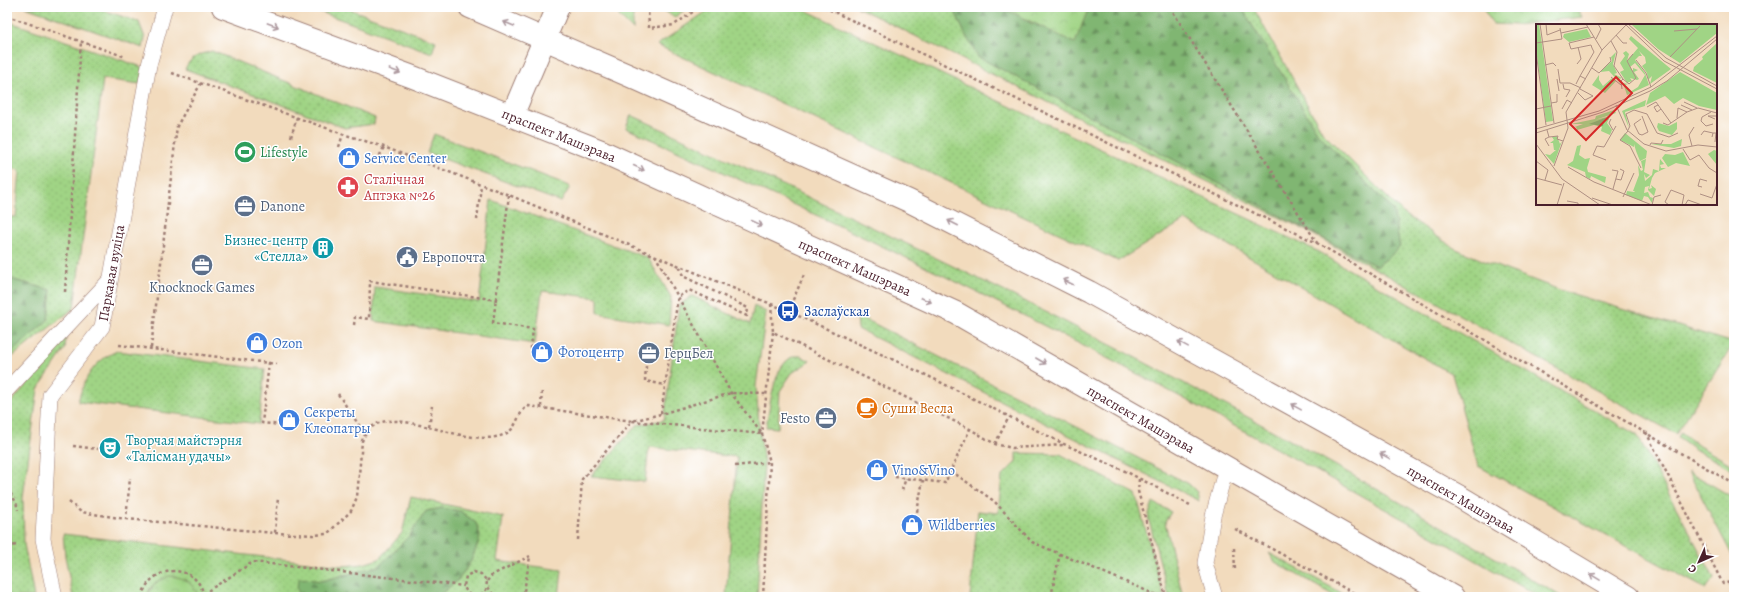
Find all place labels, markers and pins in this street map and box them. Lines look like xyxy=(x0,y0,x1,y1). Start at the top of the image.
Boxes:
sports icon: Lifestyle xyxy=(232,139,258,165)
place label: Lifestyle xyxy=(260,143,308,162)
shop icon: Service Center xyxy=(336,145,362,171)
place label: Service Center xyxy=(364,149,447,168)
place label: Сталічная Аптэка №26 xyxy=(363,170,435,205)
pharmacy icon: Сталічная Аптэка №26 xyxy=(335,174,361,200)
office icon: Danone xyxy=(232,193,258,219)
place label: Danone xyxy=(260,197,305,216)
place label: Бизнес-центр «Стелла» xyxy=(224,231,308,266)
building icon: Бизнес-центр «Стелла» xyxy=(310,235,336,261)
public building icon: Европочта xyxy=(394,244,420,270)
place label: Европочта xyxy=(422,248,486,267)
office icon: Knocknock Games xyxy=(189,252,215,278)
place label: Knocknock Games xyxy=(149,278,255,297)
bus stop icon: Заслаўская xyxy=(775,298,801,324)
place label: Заслаўская xyxy=(804,302,870,321)
shop icon: Ozon xyxy=(244,330,270,356)
place label: Ozon xyxy=(272,334,303,353)
shop icon: Фотоцентр xyxy=(529,339,555,365)
office icon: ГерцБел xyxy=(636,340,662,366)
place label: Фотоцентр xyxy=(558,343,624,362)
place label: ГерцБел xyxy=(664,344,713,363)
cafe icon: Суши Весла xyxy=(854,395,880,421)
place label: Суши Весла xyxy=(882,399,954,418)
place label: Секреты Клеопатры xyxy=(304,403,371,438)
office icon: Festo xyxy=(813,405,839,431)
shop icon: Секреты Клеопатры xyxy=(276,407,302,433)
place label: Festo xyxy=(780,409,810,428)
place label: Творчая майстэрня «Талісман удачы» xyxy=(126,431,242,466)
theatre icon: Творчая майстэрня «Талісман удачы» xyxy=(97,435,123,461)
shop icon: Vino&Vino xyxy=(864,457,890,483)
place label: Vino&Vino xyxy=(891,461,955,480)
shop icon: Wildberries xyxy=(899,512,925,538)
place label: Wildberries xyxy=(927,516,995,535)

